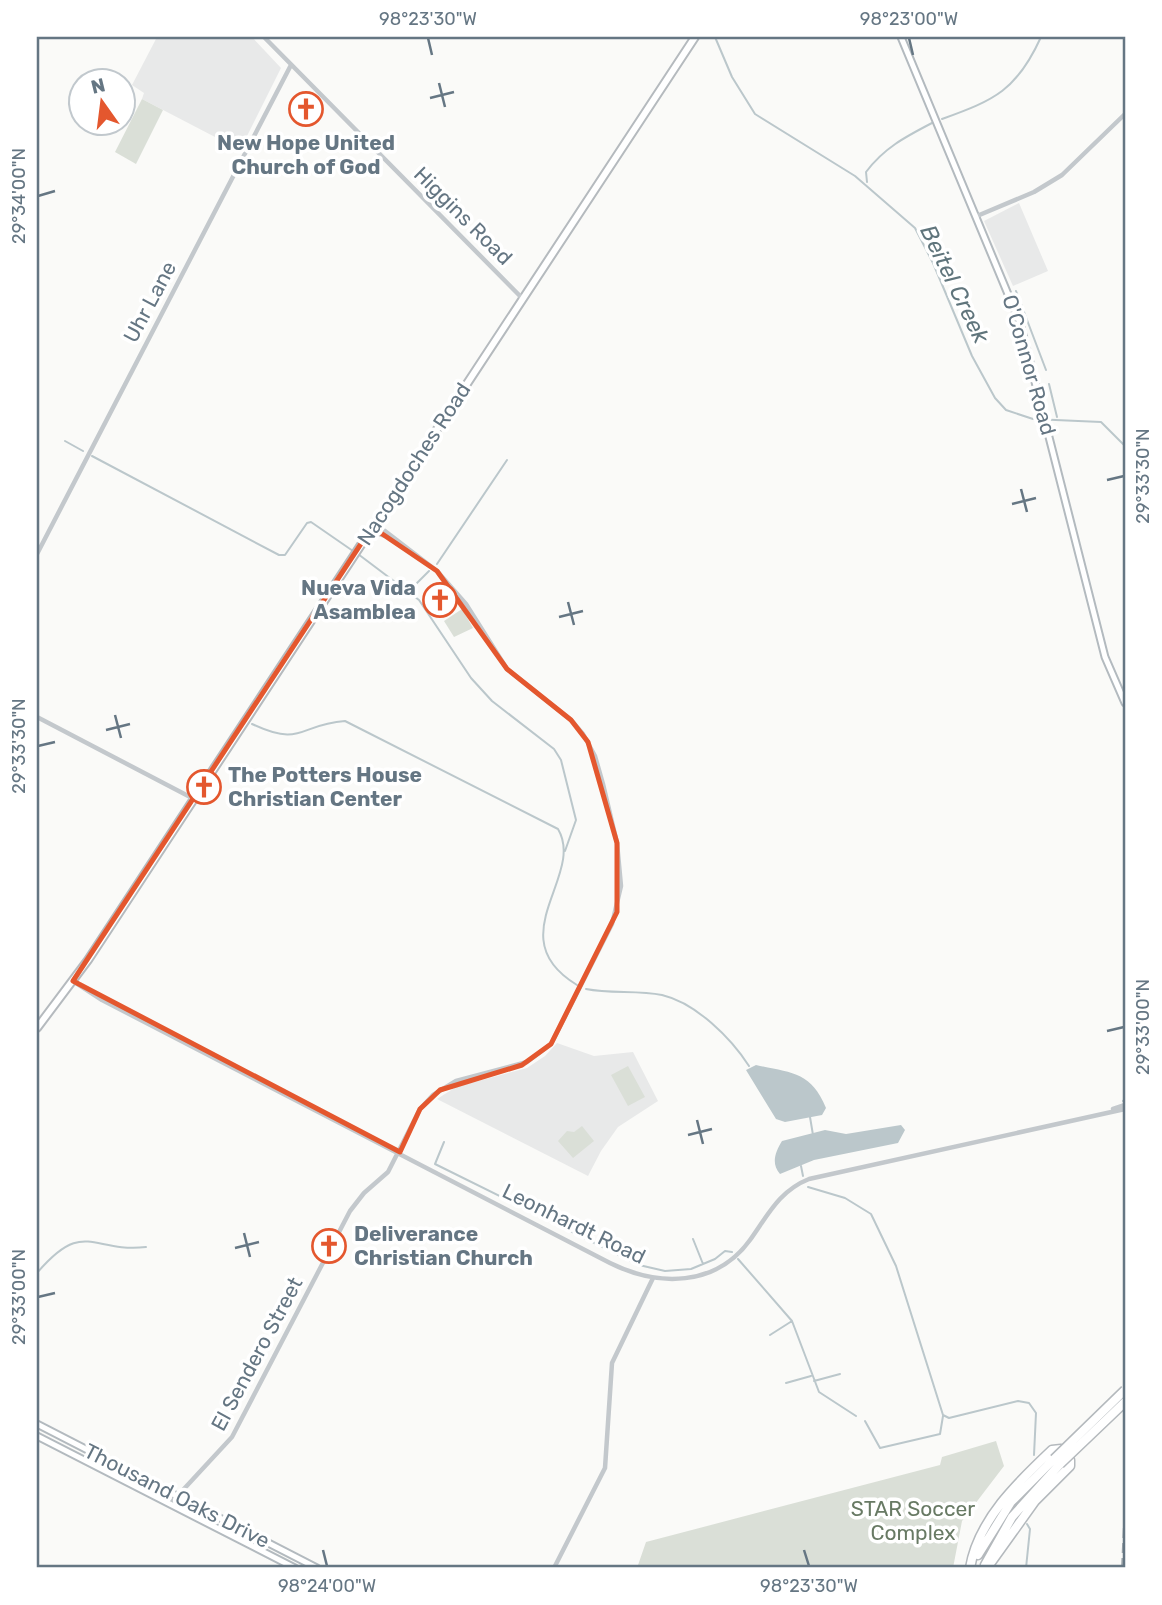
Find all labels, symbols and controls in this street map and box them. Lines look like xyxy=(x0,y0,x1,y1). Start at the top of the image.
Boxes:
text: 98°23'30"W xyxy=(379,8,477,30)
text: 98°23'00"W xyxy=(860,8,958,30)
north arrow xyxy=(66,66,136,136)
text: N xyxy=(89,73,107,99)
church icon: New Hope United Church of God xyxy=(287,90,325,128)
place label: New Hope United Church of God xyxy=(217,130,395,179)
text: 29°34'00"N xyxy=(8,148,30,244)
street label: Higgins Road xyxy=(409,161,518,270)
water label: Beitel Creek xyxy=(914,220,996,349)
street label: Uhr Lane xyxy=(118,257,181,347)
street label: O'Connor Road xyxy=(998,292,1061,438)
street label: Nacogdoches Road xyxy=(352,378,475,550)
text: 29°33'30"N xyxy=(1132,428,1154,524)
place label: Nueva Vida Asamblea xyxy=(301,575,416,624)
church icon: Nueva Vida Asamblea xyxy=(421,581,459,619)
text: 29°33'30"N xyxy=(8,698,30,794)
place label: The Potters House Christian Center xyxy=(228,762,422,811)
church icon: The Potters House Christian Center xyxy=(185,768,223,806)
text: 29°33'00"N xyxy=(1132,979,1154,1075)
street label: Leonhardt Road xyxy=(499,1178,650,1269)
place label: Deliverance Christian Church xyxy=(354,1221,533,1270)
church icon: Deliverance Christian Church xyxy=(310,1227,348,1265)
text: 29°33'00"N xyxy=(8,1249,30,1345)
street label: El Sendero Street xyxy=(206,1273,308,1435)
street label: Thousand Oaks Drive xyxy=(80,1438,274,1553)
park label: STAR Soccer Complex xyxy=(851,1496,975,1545)
text: 98°24'00"W xyxy=(278,1575,376,1597)
text: 98°23'30"W xyxy=(760,1575,858,1597)

